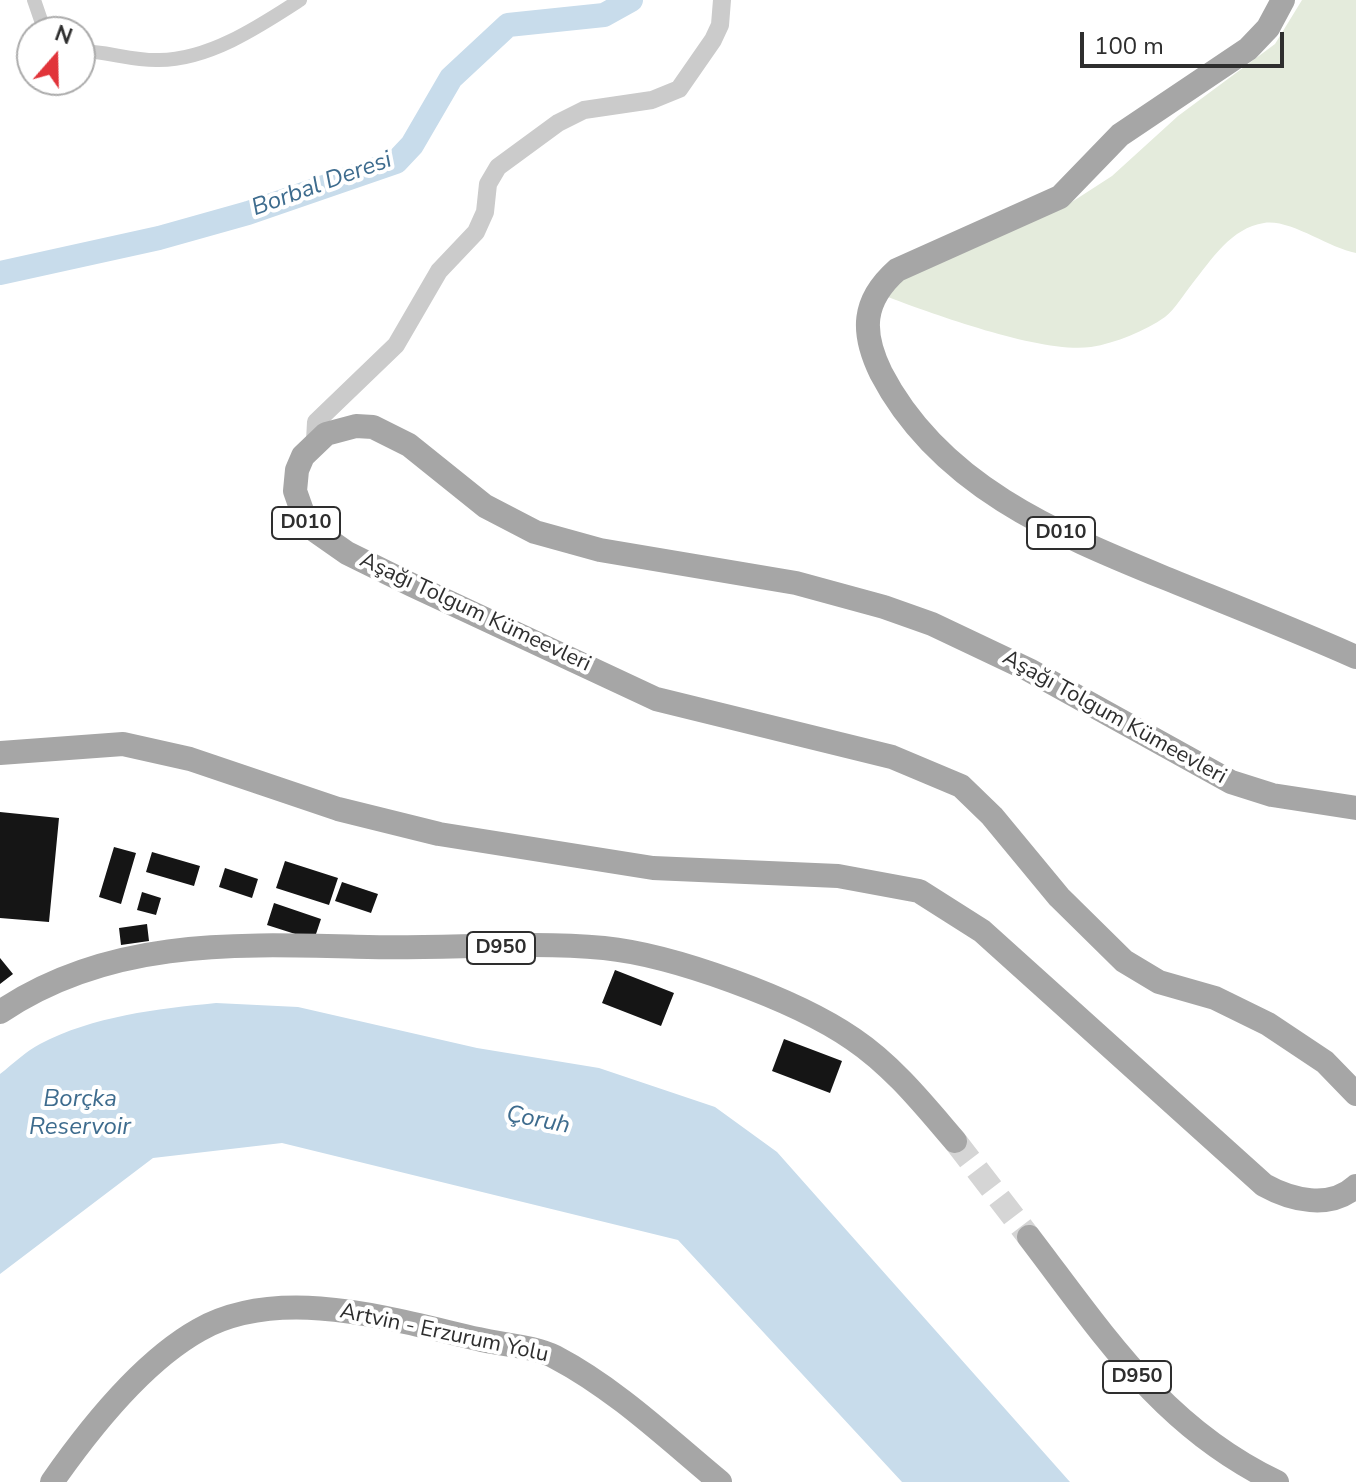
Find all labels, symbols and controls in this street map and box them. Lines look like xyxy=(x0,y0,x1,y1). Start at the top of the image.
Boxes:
north arrow xyxy=(16,16,96,96)
scale bar xyxy=(1084,16,1288,66)
text: N xyxy=(51,18,76,52)
text: 100 m xyxy=(1094,30,1164,62)
water label: Borbal Deresi xyxy=(248,146,396,224)
road number: D010 xyxy=(272,507,340,539)
road number: D010 xyxy=(1027,517,1095,549)
street label: Aşağı Tolgum Kümeevleri xyxy=(355,548,595,678)
street label: Aşağı Tolgum Kümeevleri xyxy=(997,645,1231,791)
road number: D950 xyxy=(467,932,535,964)
water label: Borçka Reservoir xyxy=(29,1086,131,1142)
water label: Çoruh xyxy=(504,1101,572,1141)
street label: Artvin - Erzurum Yolu xyxy=(337,1299,551,1369)
road number: D950 xyxy=(1103,1361,1171,1393)

